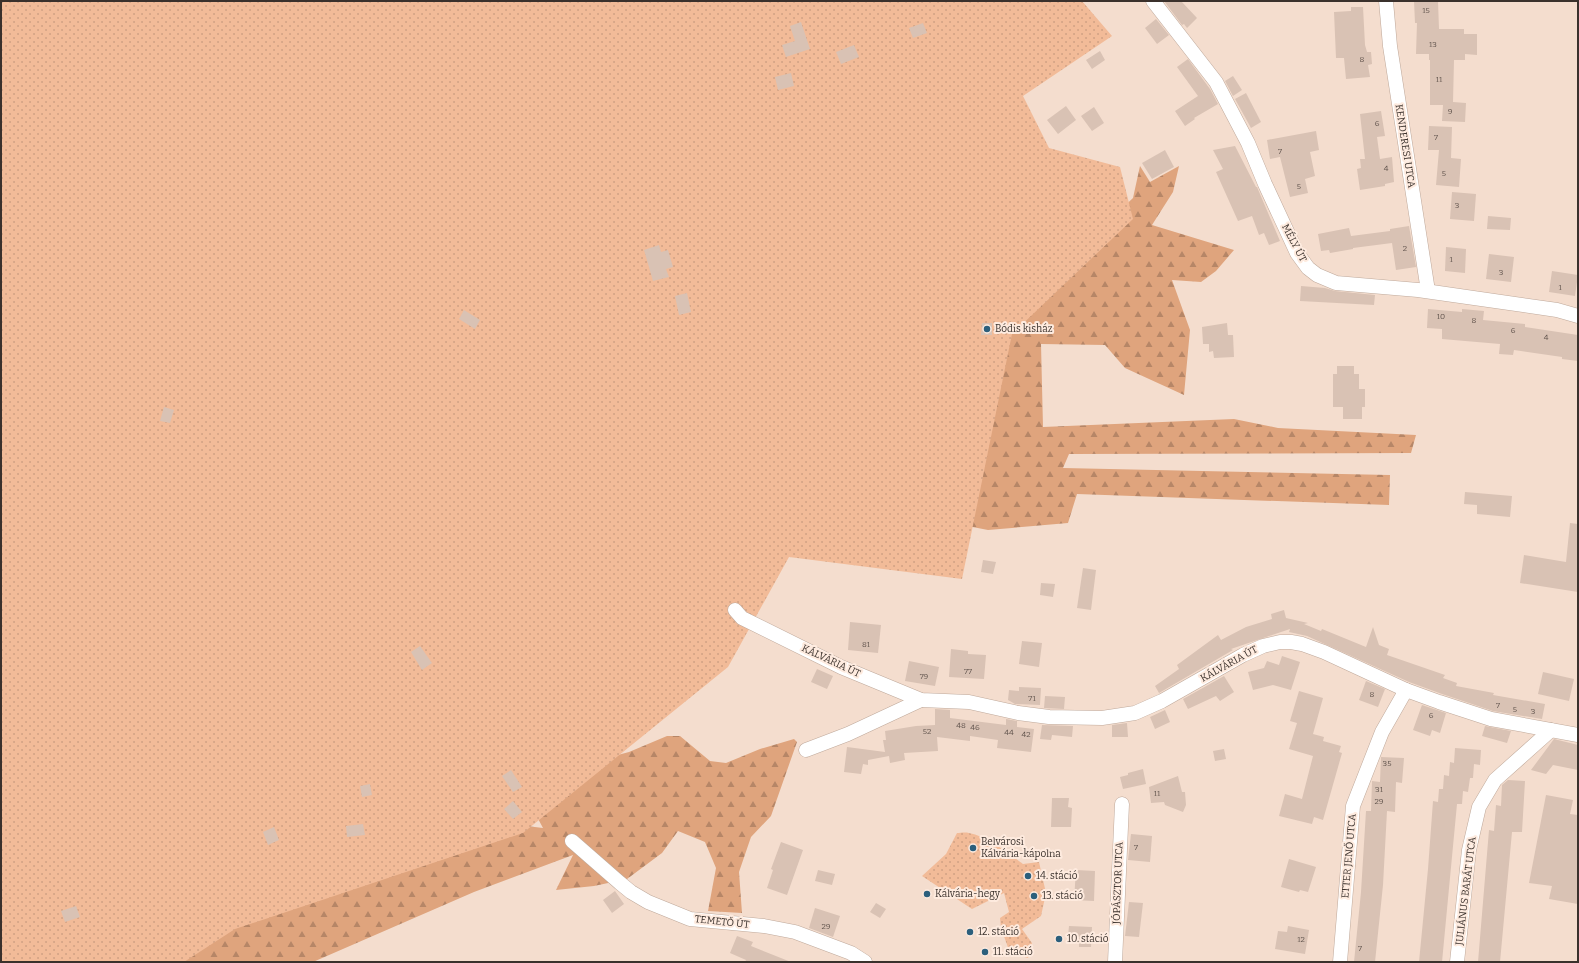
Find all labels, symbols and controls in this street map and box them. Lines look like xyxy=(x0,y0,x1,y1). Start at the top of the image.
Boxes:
house number: 15 xyxy=(1422,6,1430,15)
house number: 13 xyxy=(1429,40,1437,49)
house number: 8 xyxy=(1360,55,1365,64)
house number: 11 xyxy=(1436,75,1443,84)
street label: KENDERESI UTCA xyxy=(1392,103,1418,190)
house number: 9 xyxy=(1448,107,1453,116)
house number: 6 xyxy=(1375,119,1380,128)
house number: 7 xyxy=(1434,133,1438,142)
house number: 7 xyxy=(1278,147,1282,156)
house number: 4 xyxy=(1384,164,1389,173)
house number: 5 xyxy=(1442,169,1446,178)
house number: 5 xyxy=(1297,182,1301,191)
house number: 3 xyxy=(1455,201,1460,210)
street label: MÉLY ÚT xyxy=(1279,221,1311,264)
house number: 2 xyxy=(1403,244,1407,253)
house number: 1 xyxy=(1449,255,1453,264)
house number: 3 xyxy=(1499,268,1504,277)
house number: 1 xyxy=(1558,283,1562,292)
house number: 10 xyxy=(1437,312,1445,321)
house number: 8 xyxy=(1472,316,1477,325)
place label: Bódis kisház xyxy=(995,323,1053,335)
marker: Bódis kisház xyxy=(982,324,992,334)
house number: 6 xyxy=(1511,326,1516,335)
house number: 4 xyxy=(1544,333,1549,342)
street label: KÁLVÁRIA ÚT xyxy=(800,640,863,680)
house number: 81 xyxy=(862,640,871,649)
street label: KÁLVÁRIA ÚT xyxy=(1197,642,1260,685)
house number: 77 xyxy=(964,667,972,676)
house number: 79 xyxy=(920,672,929,681)
house number: 8 xyxy=(1370,690,1375,699)
house number: 71 xyxy=(1028,694,1036,703)
house number: 7 xyxy=(1496,701,1500,710)
house number: 5 xyxy=(1513,705,1517,714)
house number: 3 xyxy=(1531,707,1536,716)
house number: 6 xyxy=(1429,711,1434,720)
house number: 48 xyxy=(956,721,966,730)
house number: 46 xyxy=(970,723,980,732)
house number: 52 xyxy=(923,727,931,736)
house number: 44 xyxy=(1004,728,1014,737)
house number: 42 xyxy=(1021,730,1031,739)
house number: 35 xyxy=(1383,759,1391,768)
house number: 31 xyxy=(1375,785,1384,794)
house number: 11 xyxy=(1154,789,1161,798)
house number: 29 xyxy=(1374,797,1384,806)
street label: ETTER JENŐ UTCA xyxy=(1337,812,1359,899)
street label: JULIÁNUS BARÁT UTCA xyxy=(1451,835,1479,947)
place label: Belvárosi Kálvária-kápolna xyxy=(981,836,1061,860)
street label: JÓPÁSZTOR UTCA xyxy=(1109,841,1125,925)
marker: Belvárosi Kálvária-kápolna xyxy=(968,843,978,853)
house number: 7 xyxy=(1134,843,1138,852)
place label: 14. stáció xyxy=(1036,870,1078,882)
marker: 14. stáció xyxy=(1023,871,1033,881)
place label: Kálvária-hegy xyxy=(935,888,1001,900)
marker: Kálvária-hegy xyxy=(922,889,932,899)
place label: 13. stáció xyxy=(1042,890,1083,902)
marker: 13. stáció xyxy=(1029,891,1039,901)
street label: TEMETŐ ÚT xyxy=(694,911,750,931)
house number: 29 xyxy=(821,922,831,931)
place label: 12. stáció xyxy=(978,926,1019,938)
marker: 12. stáció xyxy=(965,927,975,937)
place label: 10. stáció xyxy=(1067,933,1109,945)
marker: 10. stáció xyxy=(1054,934,1064,944)
house number: 12 xyxy=(1297,935,1305,944)
house number: 7 xyxy=(1358,944,1362,953)
place label: 11. stáció xyxy=(993,946,1033,958)
marker: 11. stáció xyxy=(980,947,990,957)

